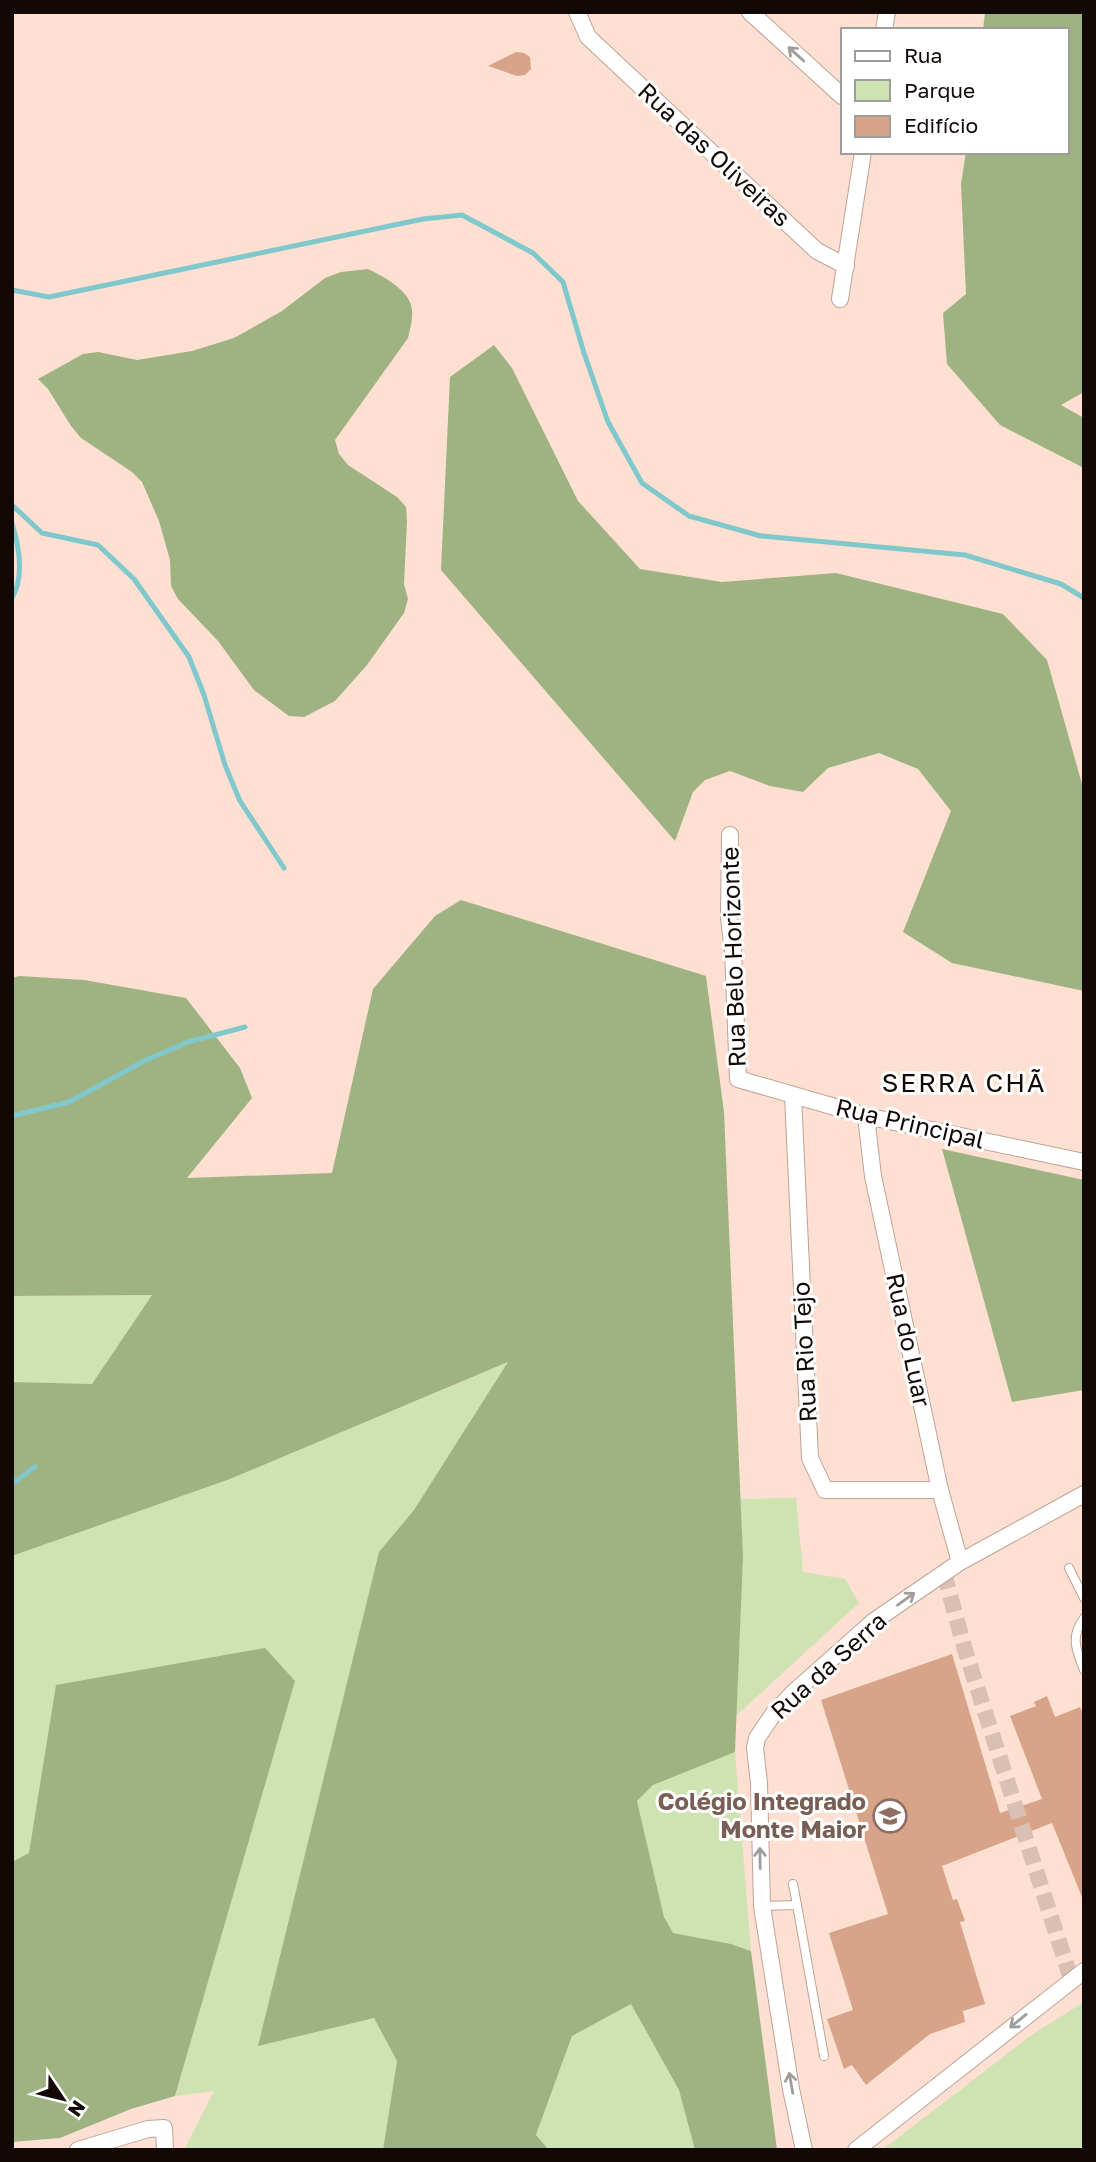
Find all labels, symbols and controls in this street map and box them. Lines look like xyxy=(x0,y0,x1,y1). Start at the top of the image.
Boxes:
legend xyxy=(841,28,1068,154)
text: Rua xyxy=(904,42,942,68)
one-way arrow xyxy=(787,46,805,62)
street label: Rua das Oliveiras xyxy=(633,76,797,232)
text: Parque xyxy=(904,77,975,103)
text: Edifício xyxy=(904,112,978,138)
street label: Rua Belo Horizonte xyxy=(714,846,751,1068)
district label: SERRA CHÃ xyxy=(882,1067,1046,1098)
street label: Rua Principal xyxy=(833,1091,988,1154)
street label: Rua do Luar xyxy=(881,1270,938,1409)
street label: Rua Rio Tejo xyxy=(785,1281,822,1423)
one-way arrow xyxy=(896,1591,914,1606)
street label: Rua da Serra xyxy=(764,1605,892,1724)
place label: Colégio Integrado Monte Maior xyxy=(657,1786,866,1843)
school or university icon: Colégio Integrado Monte Maior xyxy=(871,1797,909,1835)
one-way arrow xyxy=(753,1846,767,1869)
one-way arrow xyxy=(1009,2013,1027,2029)
north arrow xyxy=(28,2064,98,2134)
one-way arrow xyxy=(784,2072,797,2095)
text: N xyxy=(64,2097,91,2122)

